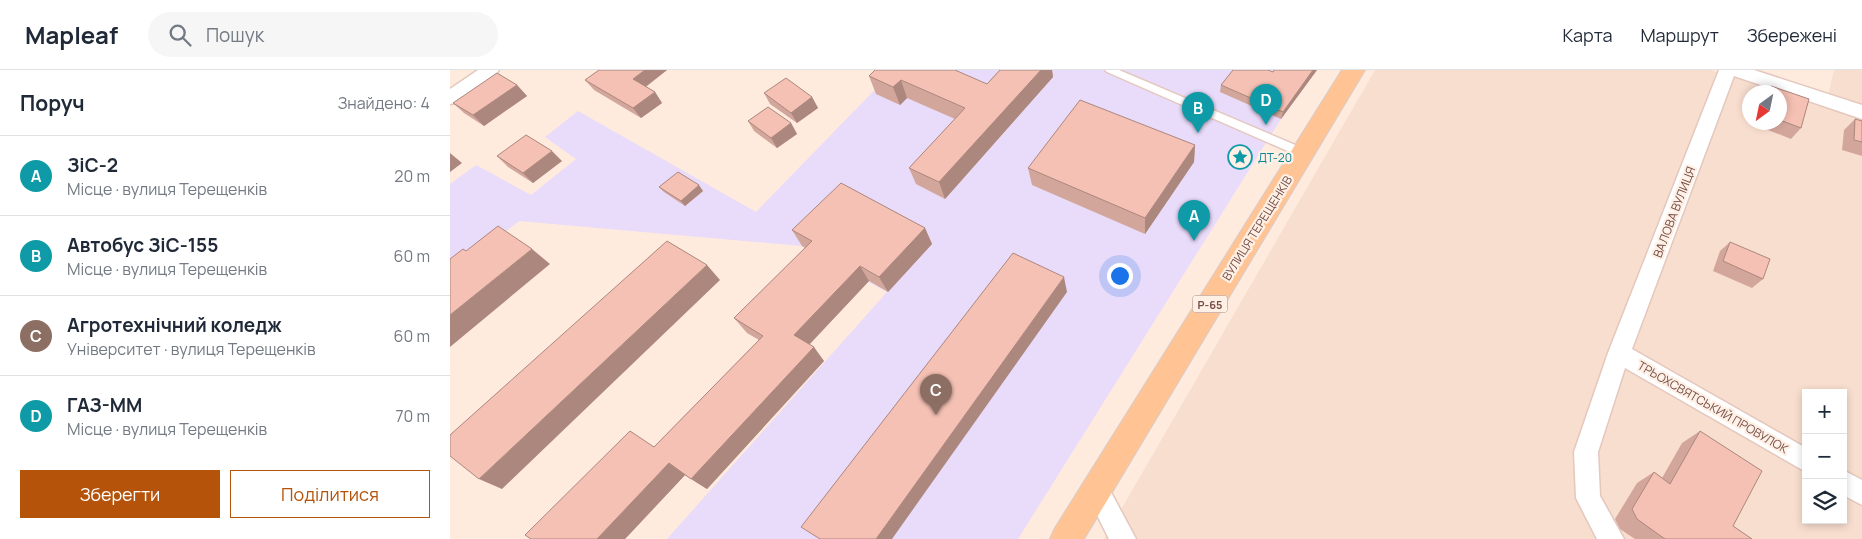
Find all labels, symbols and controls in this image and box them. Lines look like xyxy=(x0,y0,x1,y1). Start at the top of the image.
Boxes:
search box xyxy=(148,12,498,57)
text: Mapleaf xyxy=(25,18,118,51)
icon: search xyxy=(166,21,194,49)
text: Пошук xyxy=(206,22,264,48)
text: Карта xyxy=(1562,23,1612,47)
text: Маршрут xyxy=(1640,23,1719,47)
text: Збережені xyxy=(1747,23,1837,47)
pin: D xyxy=(1250,84,1282,125)
north arrow xyxy=(1742,85,1787,130)
text: Поруч xyxy=(20,89,85,117)
text: Знайдено: 4 xyxy=(338,92,430,114)
pin: B xyxy=(1182,92,1214,133)
place icon: ДТ-20 xyxy=(1227,144,1253,170)
place label: ДТ-20 xyxy=(1258,149,1292,166)
text: ЗіС-2 xyxy=(67,152,118,178)
street label: ВАЛОВА ВУЛИЦЯ xyxy=(1649,164,1699,260)
text: A xyxy=(31,165,41,187)
text: 20 m xyxy=(394,165,430,187)
street label: ВУЛИЦЯ ТЕРЕЩЕНКІВ xyxy=(1218,172,1296,284)
text: Місце · вулиця Терещенків xyxy=(67,178,267,200)
pin: A xyxy=(1178,200,1210,241)
text: Автобус ЗіС-155 xyxy=(67,232,218,258)
text: B xyxy=(31,245,41,267)
text: 60 m xyxy=(394,245,430,267)
text: Місце · вулиця Терещенків xyxy=(67,258,267,280)
your location xyxy=(1107,263,1133,289)
road number: Р-65 xyxy=(1192,295,1228,312)
text: Агротехнічний коледж xyxy=(67,312,282,338)
text: C xyxy=(30,325,42,347)
text: 60 m xyxy=(394,325,430,347)
text: Університет · вулиця Терещенків xyxy=(67,338,316,360)
street label: ТРЬОХСВЯТСЬКИЙ ПРОВУЛОК xyxy=(1635,357,1792,458)
pin: C xyxy=(920,374,952,415)
map controls xyxy=(1802,389,1847,524)
button: + xyxy=(1802,389,1847,434)
text: ГАЗ-ММ xyxy=(67,392,142,418)
text: D xyxy=(30,405,42,427)
text: 70 m xyxy=(395,405,430,427)
text: Місце · вулиця Терещенків xyxy=(67,418,267,440)
button: − xyxy=(1802,434,1847,479)
button: Зберегти xyxy=(20,470,220,518)
button: Поділитися xyxy=(230,470,430,518)
button: layers xyxy=(1802,479,1847,524)

